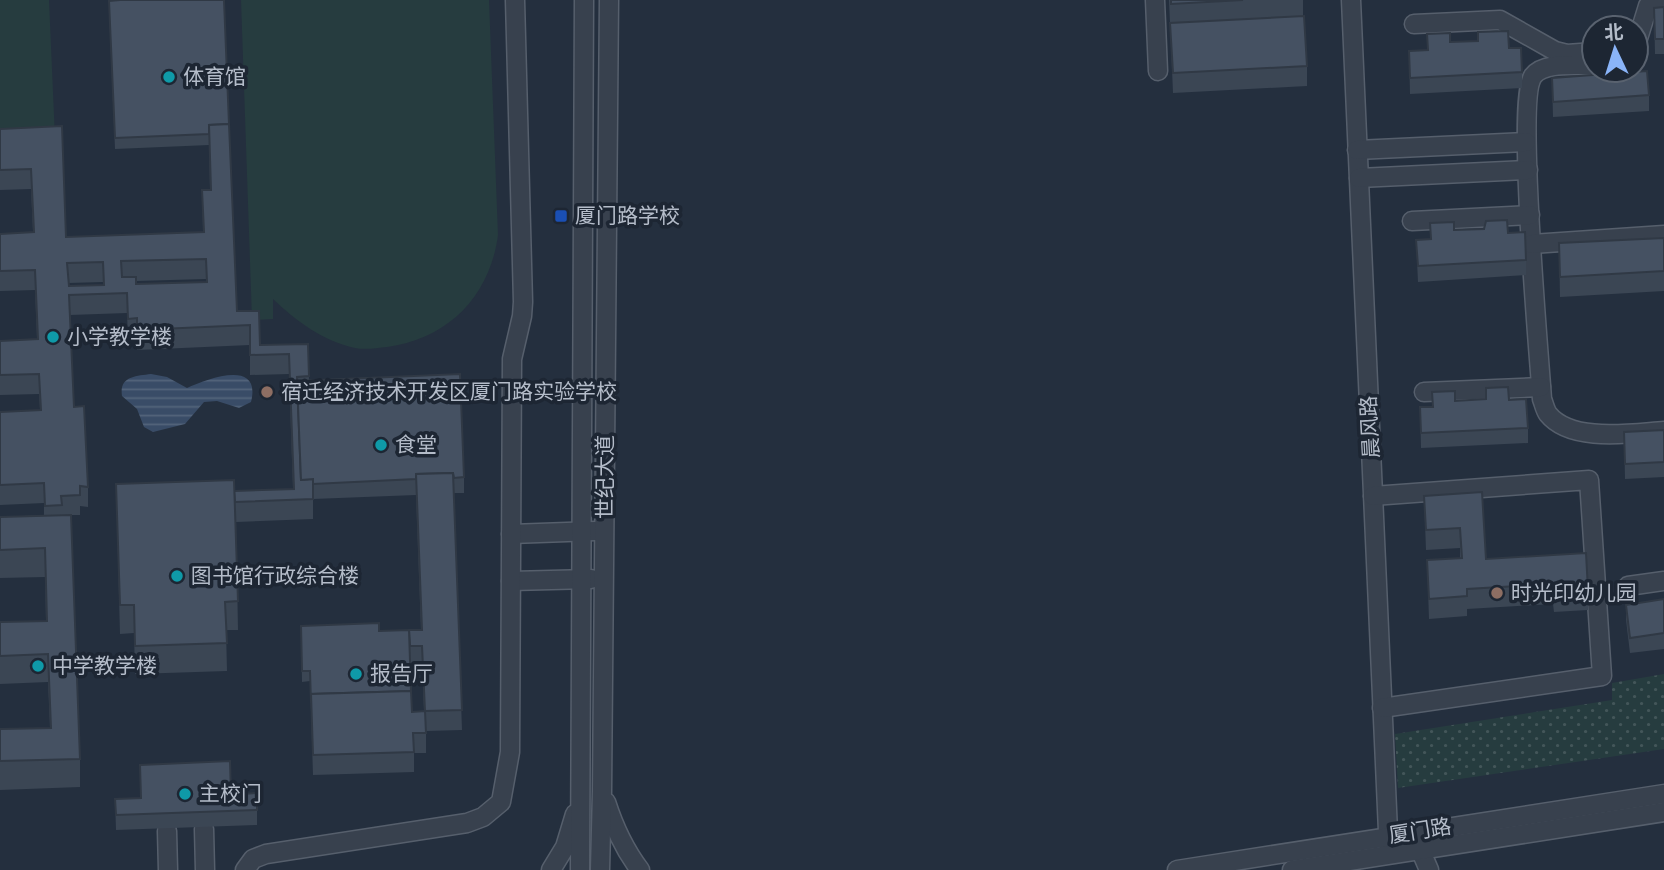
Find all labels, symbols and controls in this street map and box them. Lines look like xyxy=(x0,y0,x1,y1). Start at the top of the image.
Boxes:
north arrow xyxy=(1580,14,1650,84)
text: 北 xyxy=(1603,19,1624,47)
place label: 体育馆 xyxy=(183,63,246,91)
marker: 体育馆 xyxy=(161,69,177,85)
place label: 厦门路学校 xyxy=(575,202,680,230)
marker: 厦门路学校 xyxy=(553,208,569,224)
place label: 小学教学楼 xyxy=(67,323,172,351)
marker: 小学教学楼 xyxy=(45,329,61,345)
place label: 宿迁经济技术开发区厦门路实验学校 xyxy=(281,378,617,406)
marker: 宿迁经济技术开发区厦门路实验学校 xyxy=(259,384,275,400)
street label: 晨风路 xyxy=(1354,395,1386,459)
place label: 食堂 xyxy=(395,431,437,459)
street label: 世纪大道 xyxy=(591,435,619,519)
marker: 食堂 xyxy=(373,437,389,453)
place label: 图书馆行政综合楼 xyxy=(191,562,359,590)
marker: 图书馆行政综合楼 xyxy=(169,568,185,584)
place label: 时光印幼儿园 xyxy=(1511,579,1637,607)
marker: 时光印幼儿园 xyxy=(1489,585,1505,601)
place label: 中学教学楼 xyxy=(52,652,157,680)
marker: 中学教学楼 xyxy=(30,658,46,674)
place label: 报告厅 xyxy=(370,660,433,688)
marker: 报告厅 xyxy=(348,666,364,682)
place label: 主校门 xyxy=(199,780,262,808)
marker: 主校门 xyxy=(177,786,193,802)
street label: 厦门路 xyxy=(1387,812,1453,850)

